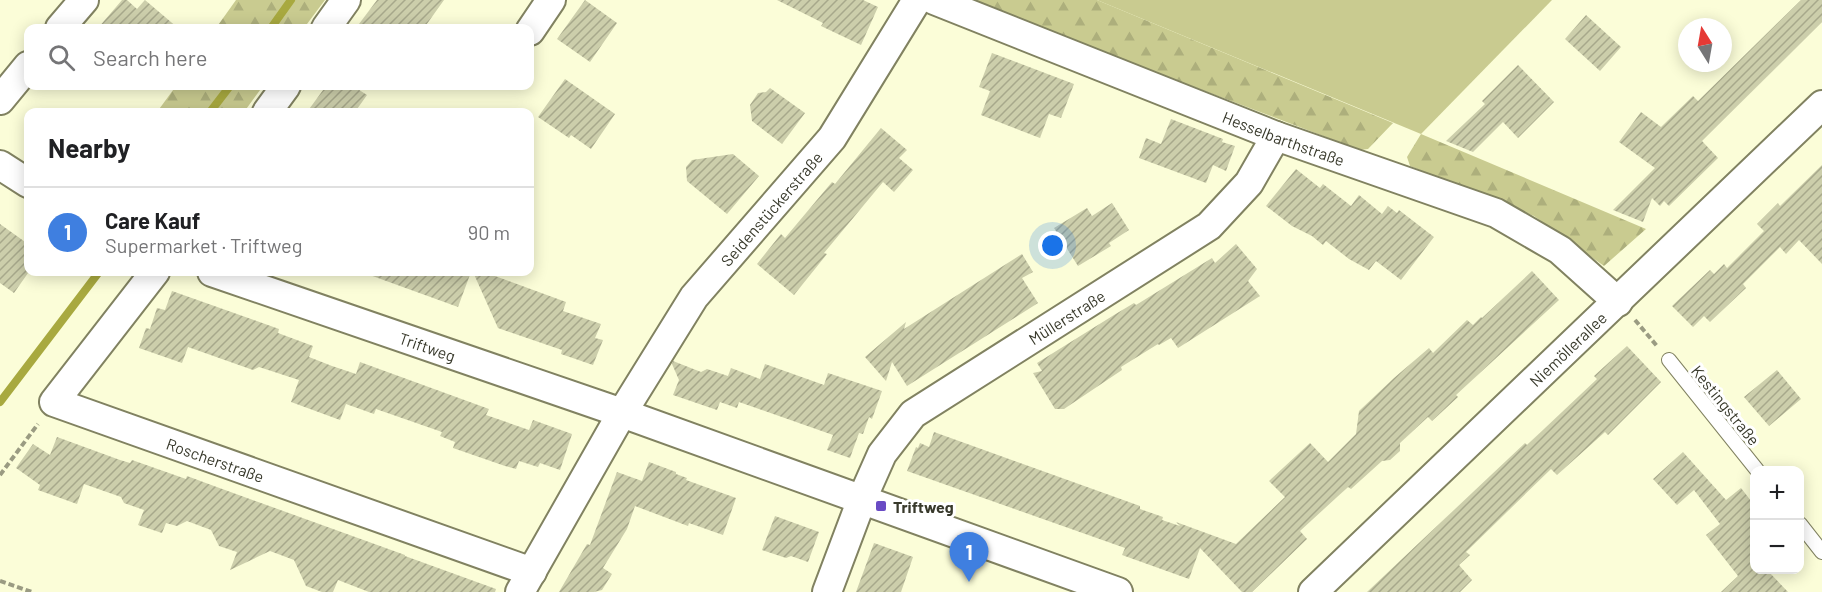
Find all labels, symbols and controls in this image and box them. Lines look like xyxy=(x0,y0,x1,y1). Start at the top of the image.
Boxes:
north arrow xyxy=(1678,18,1732,72)
search box xyxy=(24,24,534,90)
icon: search xyxy=(45,41,78,74)
text: Search here xyxy=(93,44,207,70)
street label: Hesselbarthstraße xyxy=(1220,106,1347,169)
text: Nearby xyxy=(48,132,130,163)
street label: Seidenstückerstraße xyxy=(716,147,826,269)
text: Care Kauf xyxy=(105,207,200,233)
text: 1 xyxy=(64,220,71,244)
text: 90 m xyxy=(468,220,510,244)
your location xyxy=(1038,231,1067,260)
text: Supermarket · Triftweg xyxy=(105,233,302,257)
street label: Müllerstraße xyxy=(1025,285,1108,348)
street label: Niemöllerallee xyxy=(1525,307,1610,390)
street label: Triftweg xyxy=(397,328,458,365)
street label: Kestingstraße xyxy=(1688,361,1764,449)
street label: Roscherstraße xyxy=(164,433,267,486)
map controls xyxy=(1750,466,1804,574)
button: + xyxy=(1750,466,1804,520)
place label: Triftweg xyxy=(893,497,954,516)
marker: Triftweg xyxy=(874,499,888,513)
button: − xyxy=(1750,520,1804,574)
pin: 1 xyxy=(950,532,988,582)

